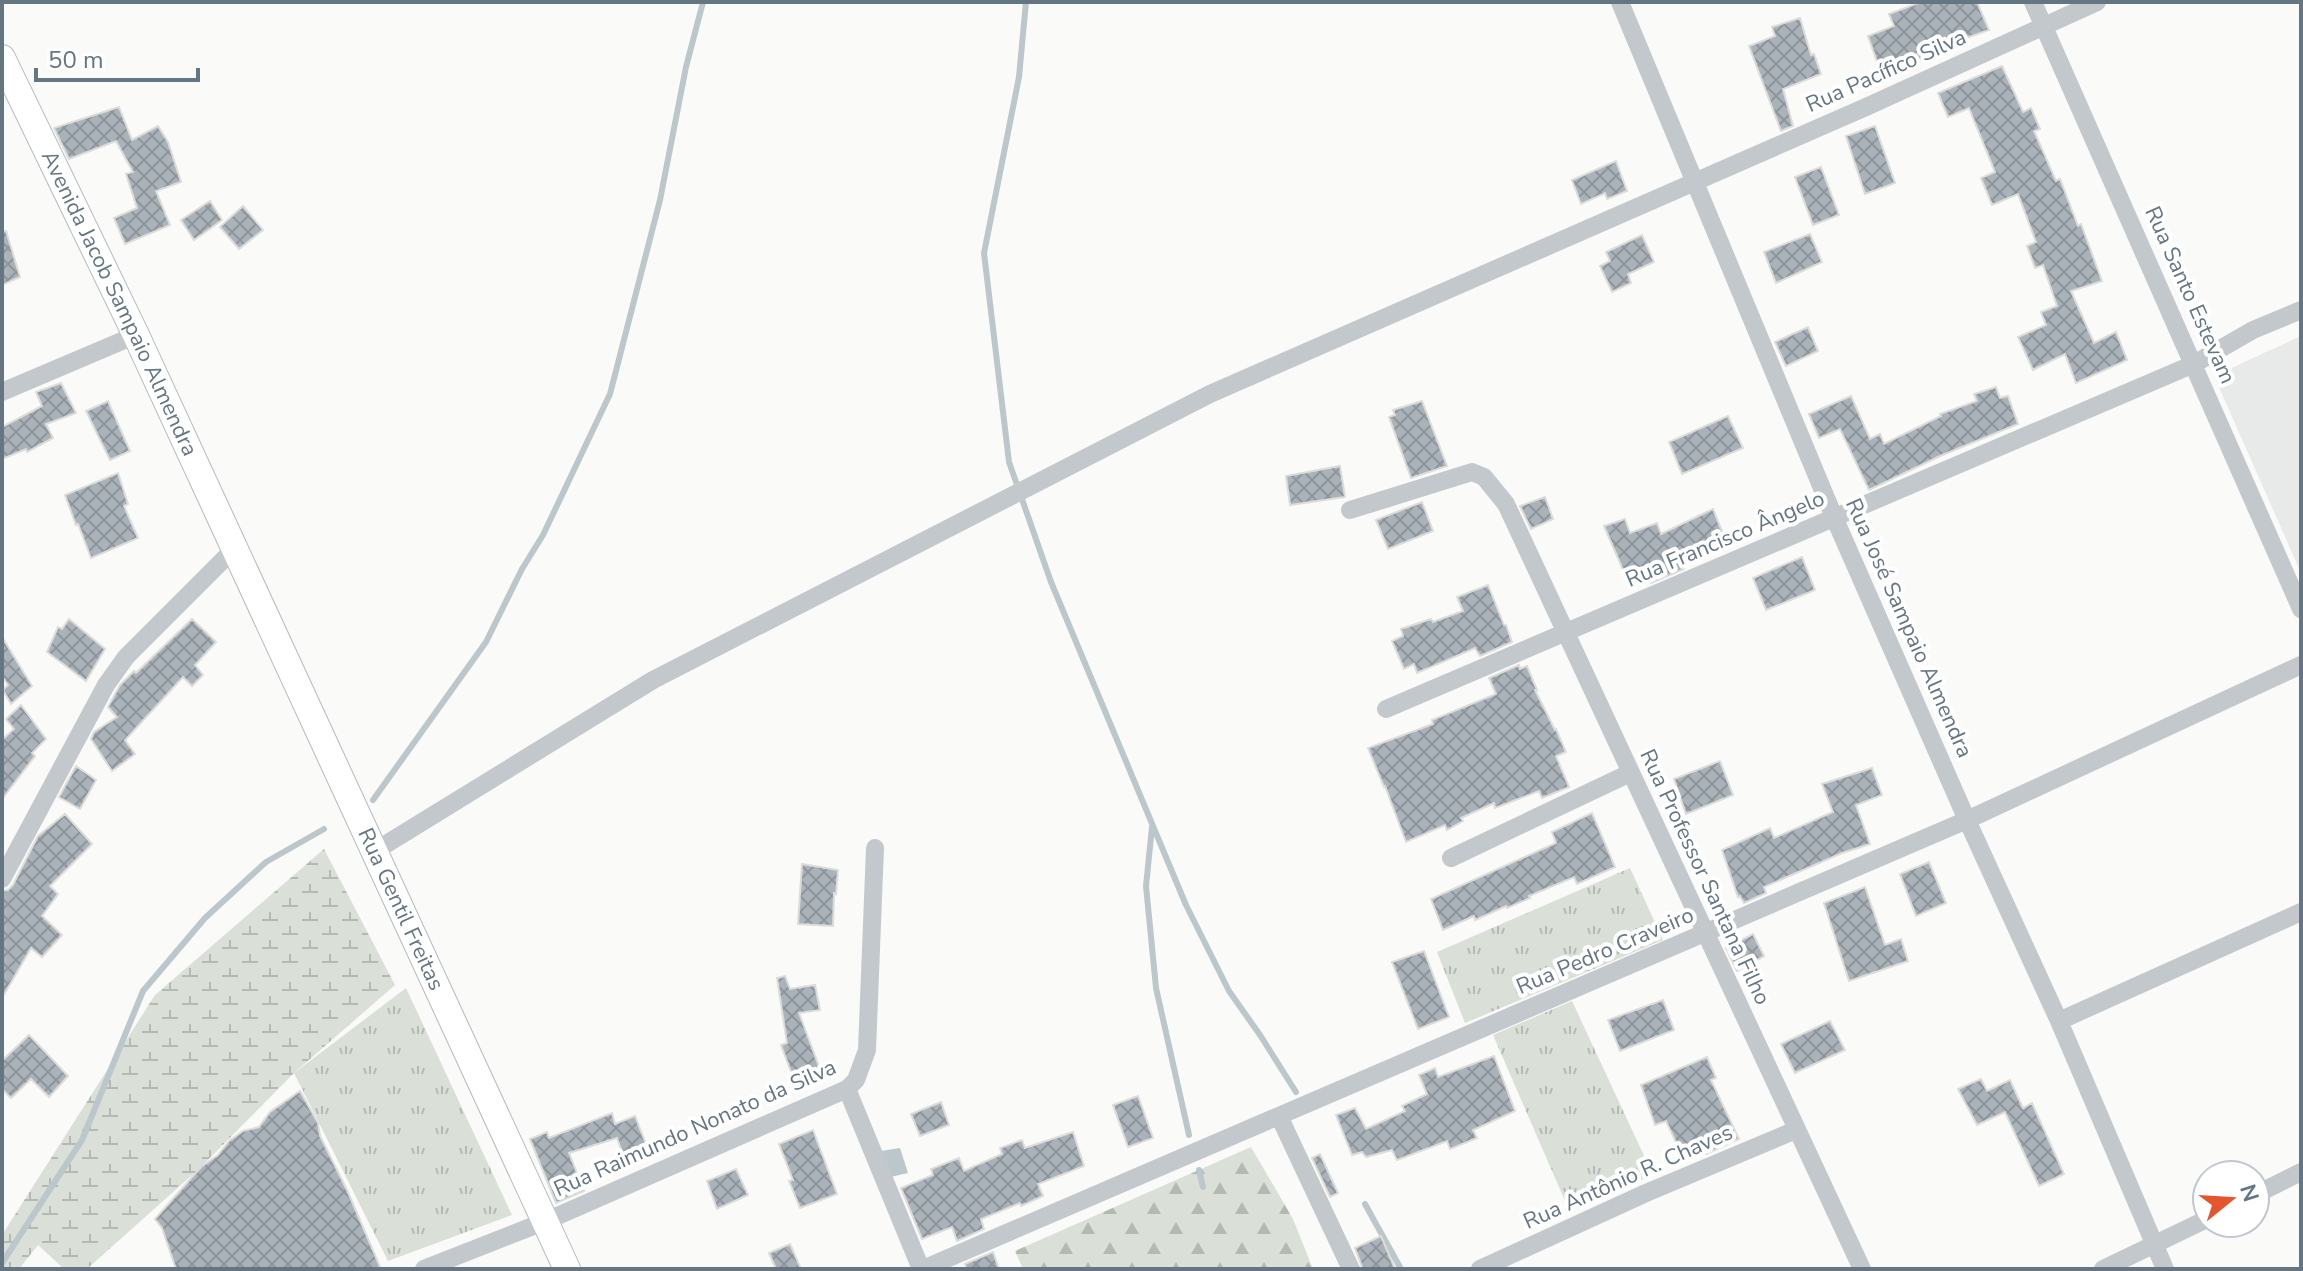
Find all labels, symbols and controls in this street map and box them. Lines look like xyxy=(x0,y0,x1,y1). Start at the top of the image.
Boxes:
street label: Rua Pacífico Silva xyxy=(1801,22,1971,120)
scale bar xyxy=(36,32,198,82)
text: 50 m xyxy=(48,44,104,76)
street label: Avenida Jacob Sampaio Almendra xyxy=(34,146,205,461)
street label: Rua Santo Estevam xyxy=(2137,201,2243,389)
street label: Rua Francisco Ângelo xyxy=(1621,483,1829,595)
street label: Rua José Sampaio Almendra xyxy=(1838,494,1980,762)
street label: Rua Professor Santana Filho xyxy=(1632,744,1778,1010)
street label: Rua Gentil Freitas xyxy=(350,823,451,995)
street label: Rua Pedro Craveiro xyxy=(1512,900,1698,1002)
street label: Rua Raimundo Nonato da Silva xyxy=(549,1052,841,1204)
street label: Rua Antônio R. Chaves xyxy=(1519,1117,1737,1237)
north arrow xyxy=(2191,1159,2271,1239)
text: N xyxy=(2232,1181,2266,1206)

